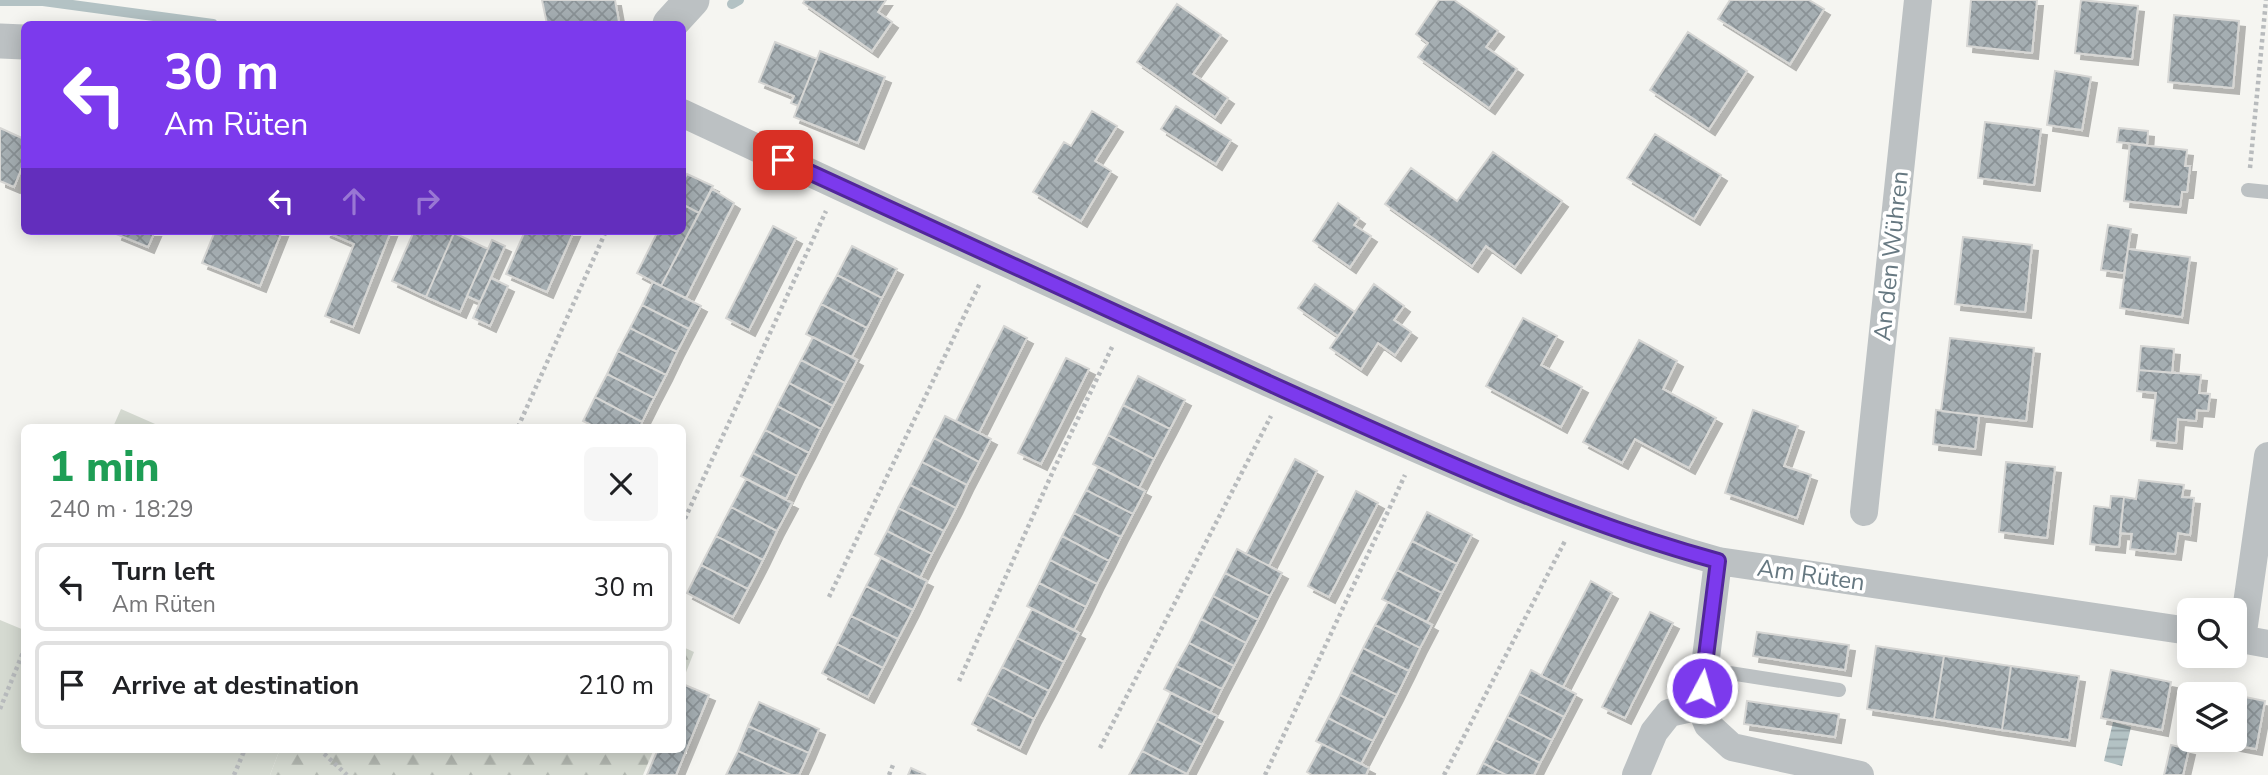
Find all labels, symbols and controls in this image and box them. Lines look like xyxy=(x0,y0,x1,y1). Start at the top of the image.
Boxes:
text: 30 m xyxy=(164,39,279,106)
icon: left xyxy=(49,49,140,140)
text: Am Rüten xyxy=(164,103,309,146)
pin xyxy=(753,130,813,190)
icon: arrive xyxy=(764,141,802,179)
street label: An den Wühren xyxy=(1866,169,1916,343)
icon: left xyxy=(262,182,300,220)
icon: ahead xyxy=(335,182,373,220)
icon: right xyxy=(408,182,446,220)
text: 1 min xyxy=(49,439,159,496)
button: close xyxy=(584,447,658,521)
text: 240 m · 18:29 xyxy=(49,494,194,525)
street label: Am Rüten xyxy=(1755,552,1867,598)
text: Turn left xyxy=(112,554,215,589)
icon: left xyxy=(53,568,91,606)
text: 30 m xyxy=(594,570,654,605)
text: Am Rüten xyxy=(112,589,216,620)
map controls xyxy=(2177,598,2247,752)
button: search xyxy=(2177,598,2247,668)
position arrow xyxy=(1665,651,1739,725)
icon: arrive xyxy=(53,666,91,704)
text: Arrive at destination xyxy=(112,668,359,703)
text: 210 m xyxy=(578,668,654,703)
button: layers xyxy=(2177,682,2247,752)

